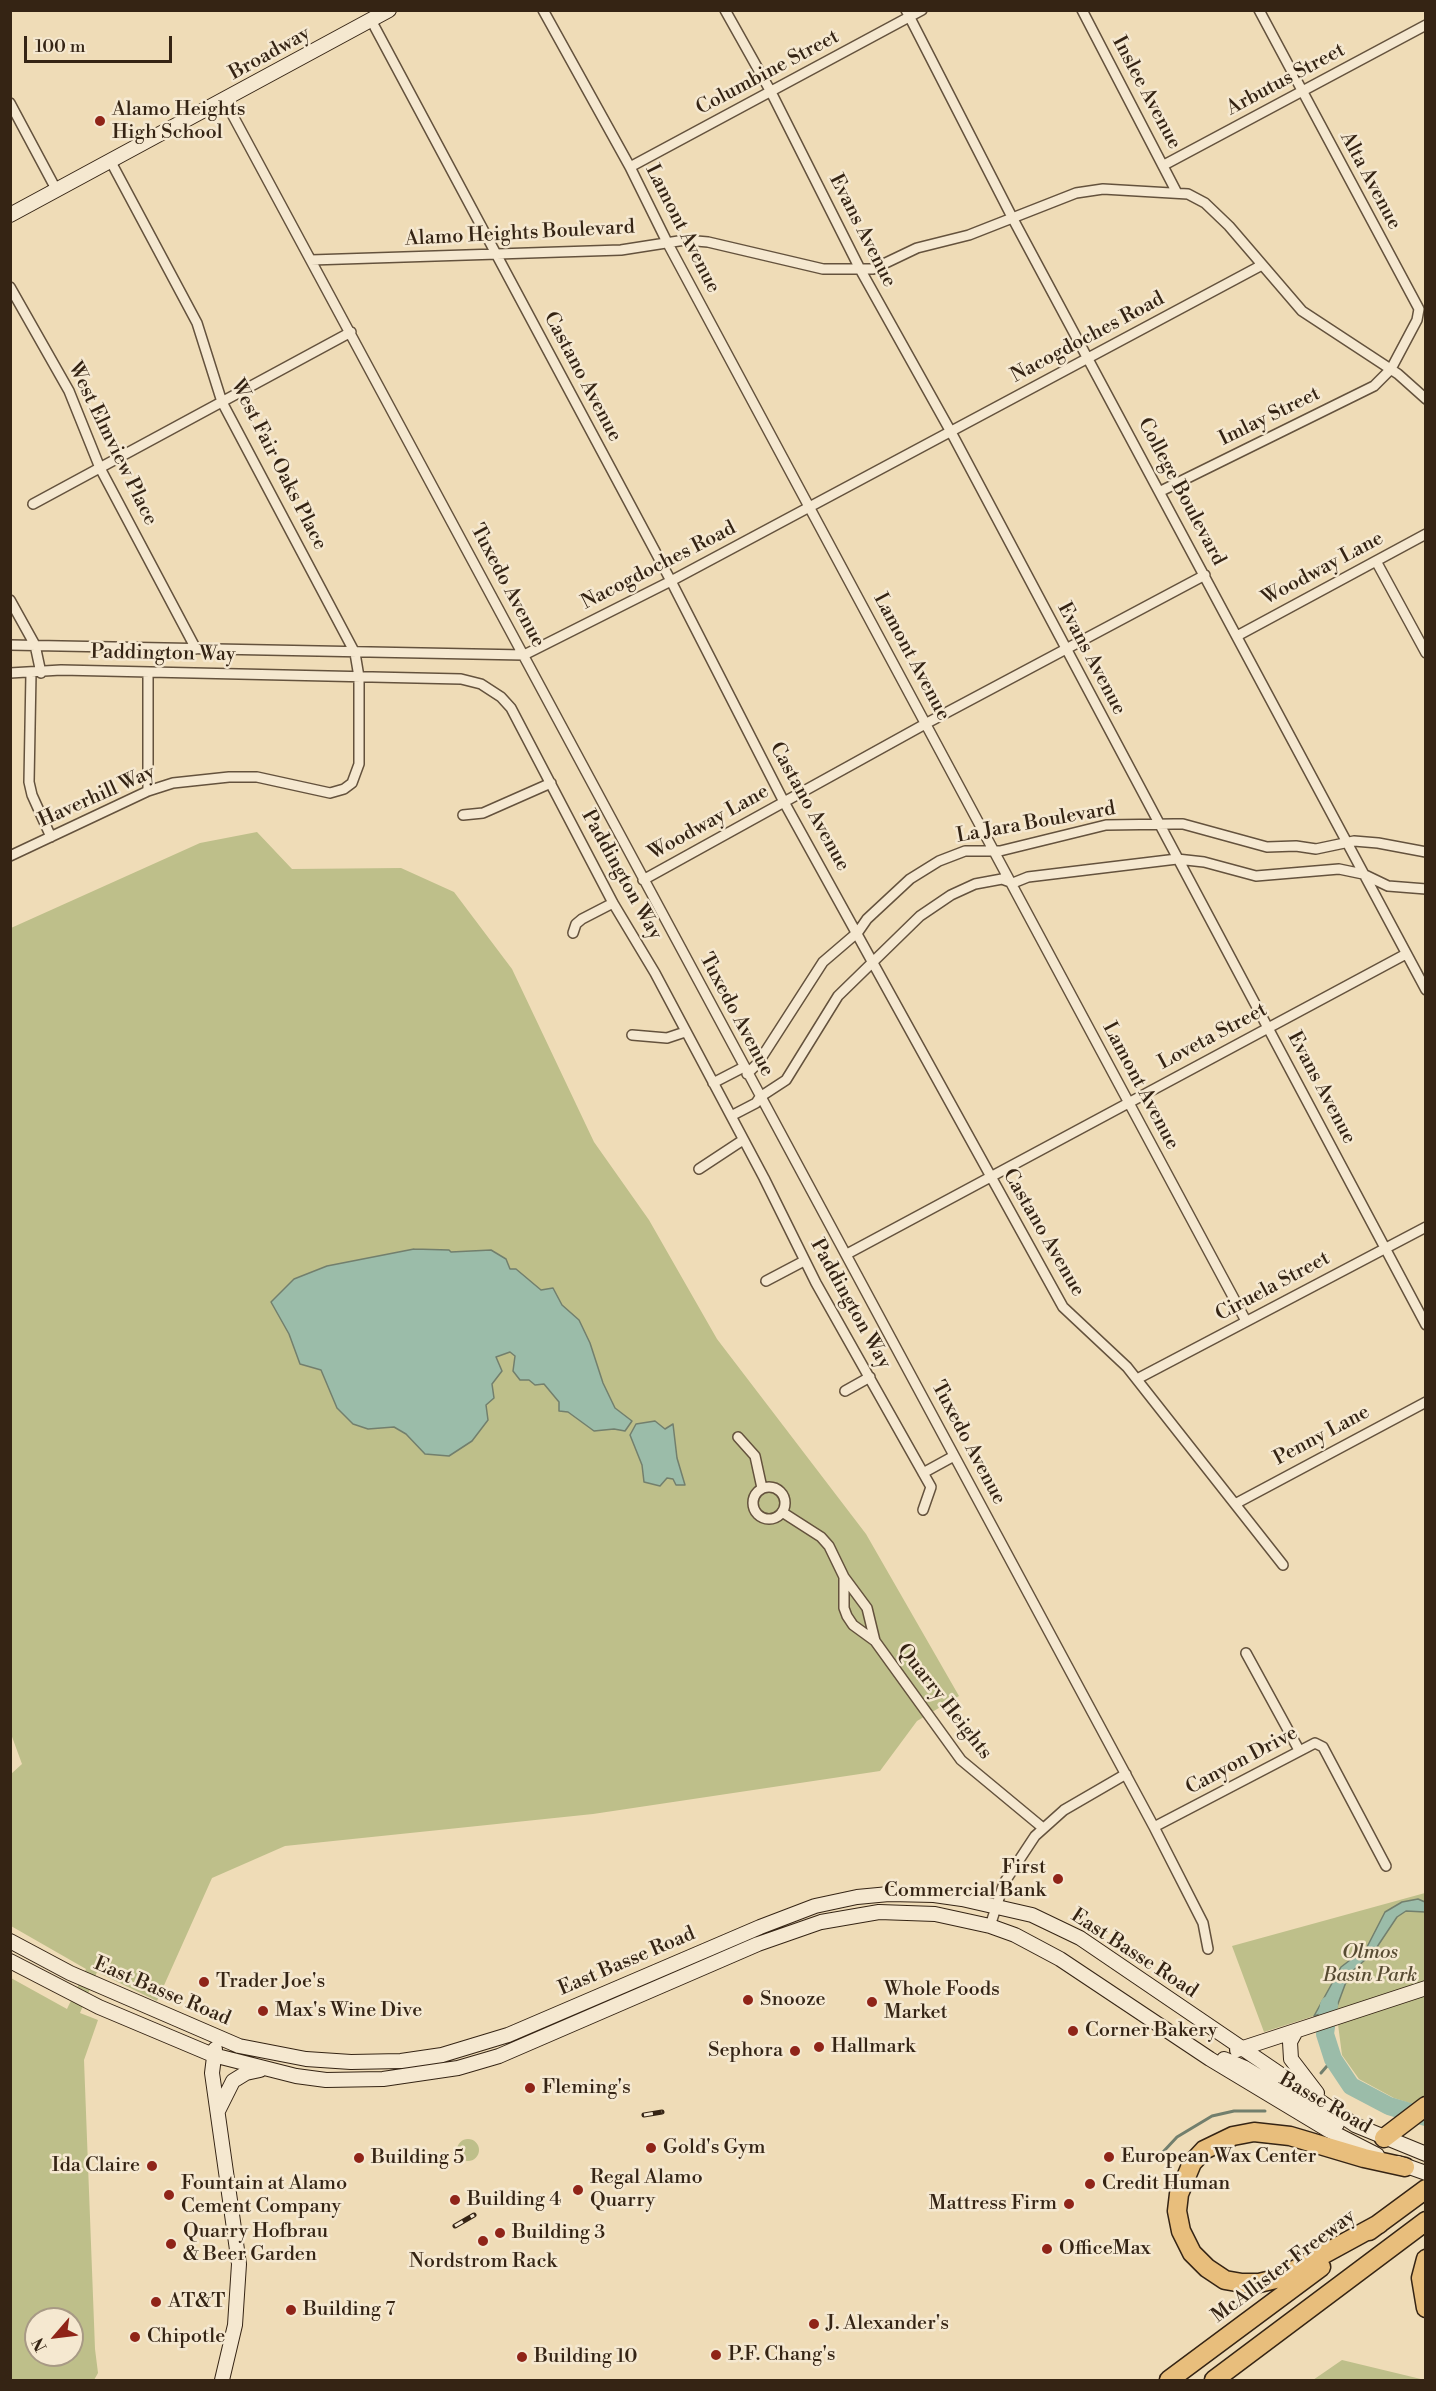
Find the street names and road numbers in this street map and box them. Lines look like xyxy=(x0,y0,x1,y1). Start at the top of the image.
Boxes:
street label: Broadway xyxy=(225,22,315,86)
street label: Columbine Street xyxy=(692,25,844,121)
street label: Inslee Avenue xyxy=(1106,32,1186,154)
street label: Arbutus Street xyxy=(1223,39,1349,121)
street label: Alta Avenue xyxy=(1334,128,1406,234)
street label: Lamont Avenue xyxy=(639,161,725,297)
street label: Evans Avenue xyxy=(823,170,901,292)
street label: Alamo Heights Boulevard xyxy=(404,216,636,252)
street label: Nacogdoches Road xyxy=(1007,287,1169,389)
street label: Castano Avenue xyxy=(538,308,626,446)
street label: West Elmview Place xyxy=(62,358,162,530)
street label: West Fair Oaks Place xyxy=(225,376,331,554)
street label: Imlay Street xyxy=(1216,382,1324,452)
street label: College Boulevard xyxy=(1132,414,1230,570)
street label: Nacogdoches Road xyxy=(578,517,740,615)
street label: Tuxedo Avenue xyxy=(464,520,550,652)
street label: Woodway Lane xyxy=(1258,527,1388,611)
street label: Lamont Avenue xyxy=(867,589,955,725)
street label: Evans Avenue xyxy=(1051,599,1131,719)
street label: Paddington Way xyxy=(90,641,236,667)
street label: Castano Avenue xyxy=(764,738,854,876)
street label: Haverhill Way xyxy=(35,761,159,833)
street label: Woodway Lane xyxy=(645,780,773,866)
street label: La Jara Boulevard xyxy=(954,797,1118,849)
street label: Paddington Way xyxy=(575,806,667,944)
street label: Tuxedo Avenue xyxy=(693,949,779,1081)
street label: Loveta Street xyxy=(1154,998,1272,1076)
street label: Lamont Avenue xyxy=(1096,1018,1184,1154)
street label: Evans Avenue xyxy=(1281,1028,1361,1148)
street label: Castano Avenue xyxy=(997,1165,1089,1301)
street label: Paddington Way xyxy=(804,1235,896,1373)
street label: Ciruela Street xyxy=(1212,1247,1334,1327)
street label: Tuxedo Avenue xyxy=(925,1377,1011,1509)
street label: Penny Lane xyxy=(1270,1401,1374,1471)
street label: Quarry Heights xyxy=(891,1639,997,1765)
street label: Canyon Drive xyxy=(1182,1721,1302,1801)
street label: East Basse Road xyxy=(1066,1904,1202,2004)
street label: East Basse Road xyxy=(555,1922,699,2002)
street label: East Basse Road xyxy=(90,1952,234,2032)
street label: Basse Road xyxy=(1275,2068,1375,2140)
street label: McAllister Freeway xyxy=(1207,2205,1361,2329)

